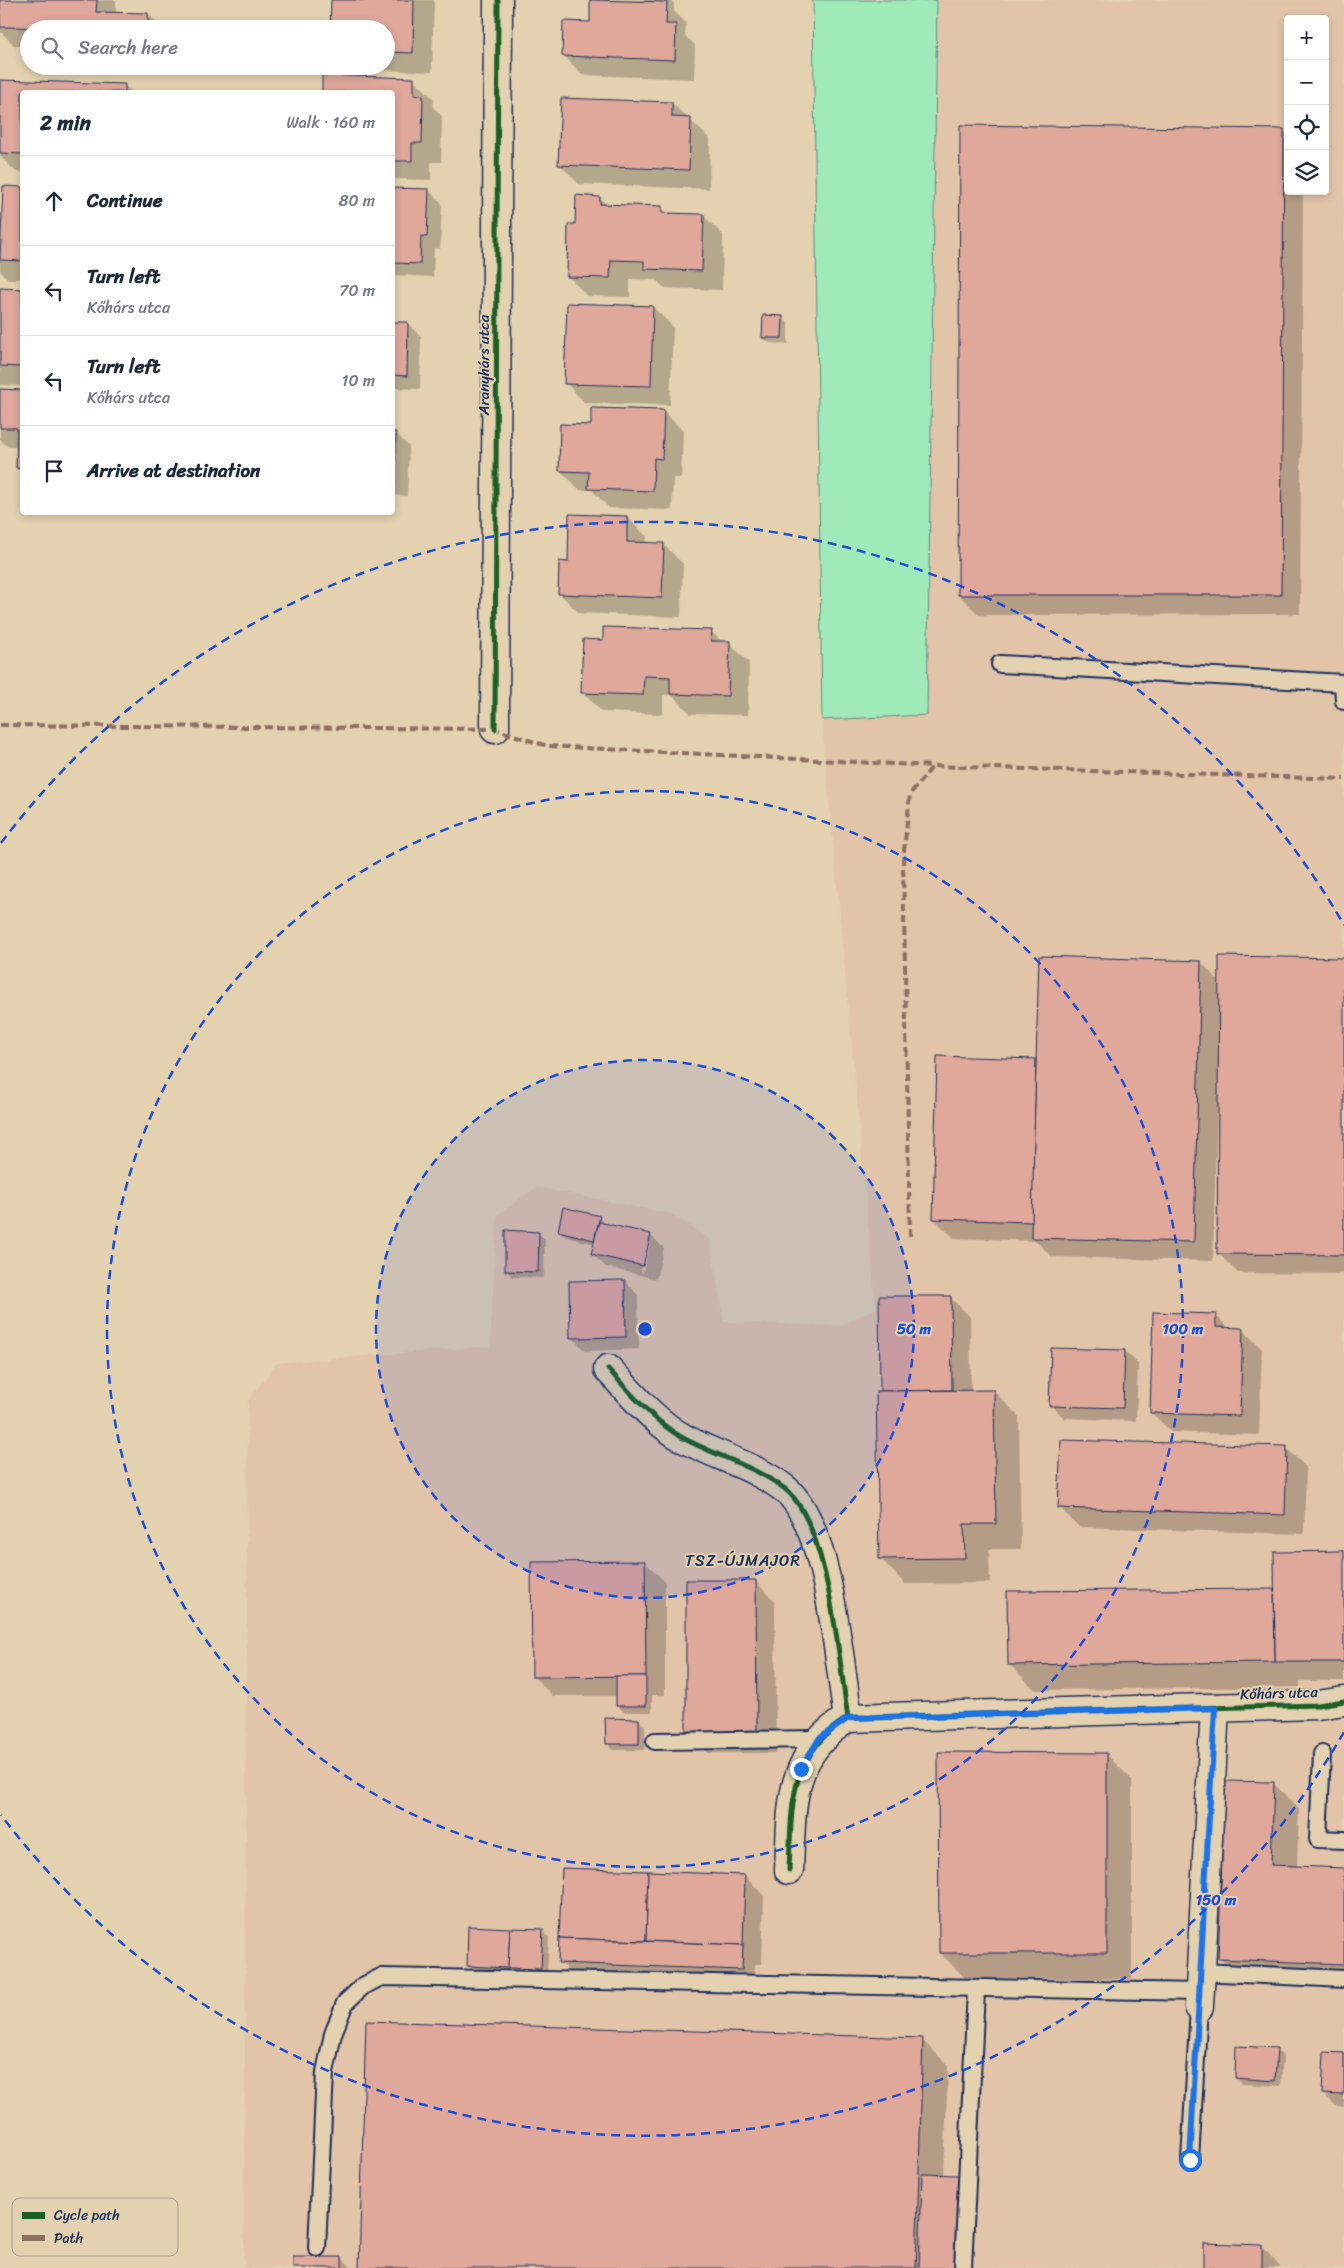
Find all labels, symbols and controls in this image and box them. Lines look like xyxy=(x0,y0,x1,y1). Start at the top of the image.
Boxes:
map controls xyxy=(1284,15,1329,195)
button: + xyxy=(1284,15,1329,60)
search box xyxy=(20,20,395,75)
text: Search here xyxy=(78,31,178,64)
icon: search xyxy=(38,34,66,62)
button: − xyxy=(1284,60,1329,105)
text: 2 min xyxy=(40,104,91,142)
button: locate xyxy=(1284,105,1329,150)
text: Walk · 160 m xyxy=(286,108,375,137)
button: layers xyxy=(1284,150,1329,195)
text: Continue xyxy=(87,184,163,217)
text: 80 m xyxy=(339,186,375,215)
icon: ahead xyxy=(40,187,68,215)
text: Turn left xyxy=(87,260,160,293)
text: 70 m xyxy=(339,276,375,305)
icon: left xyxy=(40,277,68,305)
text: Kőhárs utca xyxy=(87,293,170,322)
street label: Aranyhárs utca xyxy=(471,314,497,416)
text: Turn left xyxy=(87,350,160,383)
text: 10 m xyxy=(342,366,375,395)
icon: left xyxy=(40,367,68,395)
text: Kőhárs utca xyxy=(87,383,170,412)
text: Arrive at destination xyxy=(87,454,260,487)
icon: arrive xyxy=(40,457,68,485)
text: 50 m xyxy=(897,1316,932,1342)
text: 100 m xyxy=(1163,1316,1204,1342)
centre of rings xyxy=(636,1320,654,1338)
district label: TSZ-ÚJMAJOR xyxy=(685,1546,801,1575)
street label: Kőhárs utca xyxy=(1240,1679,1319,1707)
route end xyxy=(790,1758,813,1781)
text: 150 m xyxy=(1196,1887,1237,1913)
route start xyxy=(1179,2149,1202,2172)
legend xyxy=(12,2198,178,2256)
text: Cycle path xyxy=(54,2203,120,2228)
text: Path xyxy=(54,2226,83,2251)

